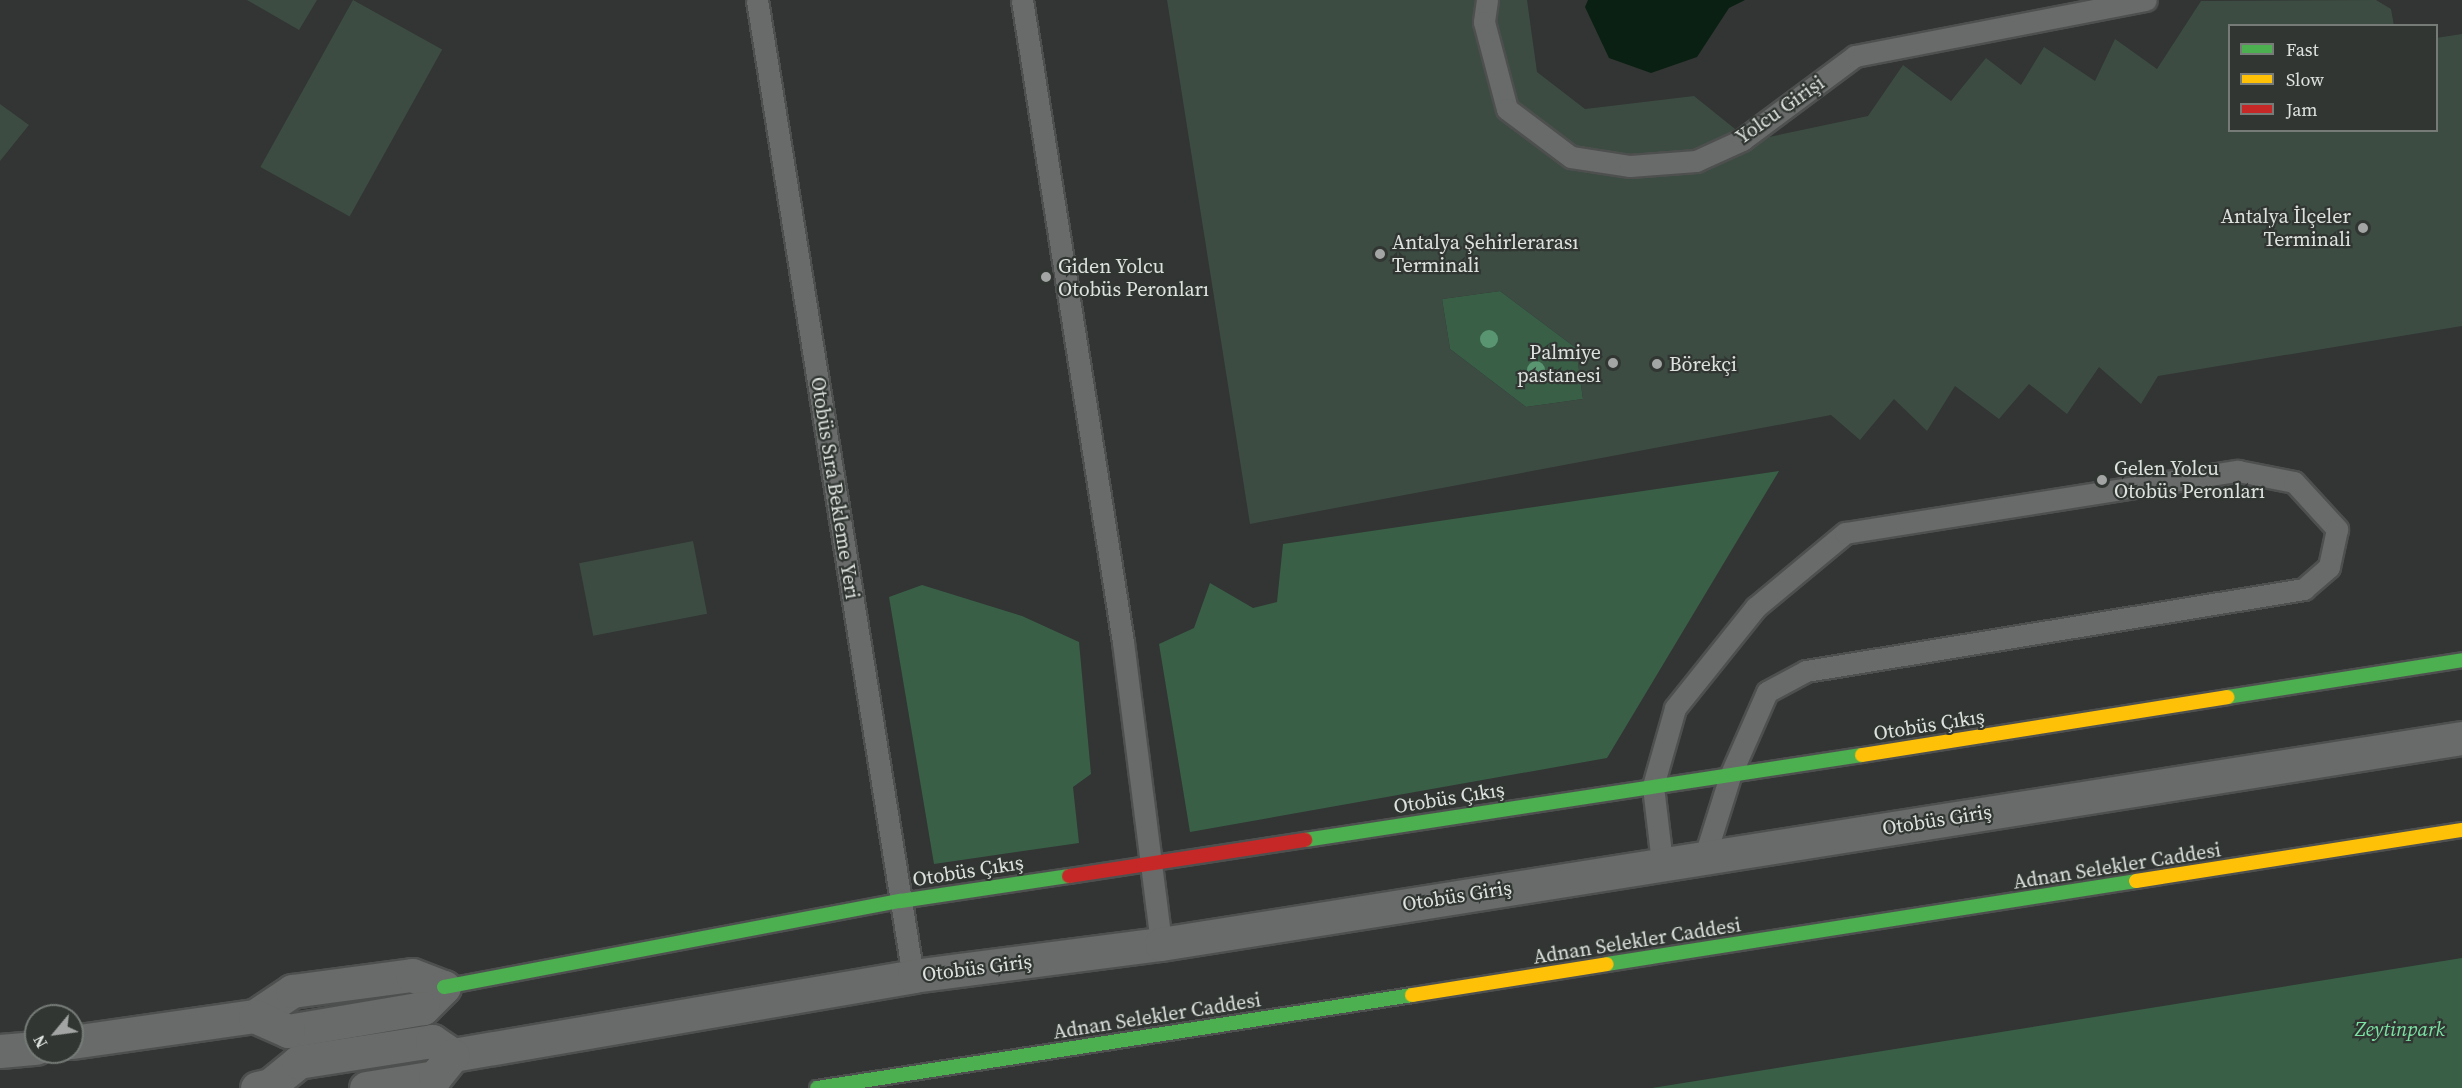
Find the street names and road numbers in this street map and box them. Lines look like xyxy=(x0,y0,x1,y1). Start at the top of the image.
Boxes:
street label: Yolcu Girişi xyxy=(1731,71,1829,149)
street label: Otobüs Sıra Bekleme Yeri xyxy=(806,375,864,601)
street label: Otobüs Çıkış xyxy=(1872,704,1986,746)
street label: Otobüs Çıkış xyxy=(1392,777,1506,819)
street label: Otobüs Giriş xyxy=(1881,800,1993,840)
street label: Adnan Selekler Caddesi xyxy=(2011,838,2223,894)
street label: Otobüs Çıkış xyxy=(911,850,1025,892)
street label: Otobüs Giriş xyxy=(1401,876,1513,916)
street label: Adnan Selekler Caddesi xyxy=(1531,913,1743,969)
street label: Otobüs Giriş xyxy=(921,949,1033,987)
street label: Adnan Selekler Caddesi xyxy=(1051,988,1263,1044)

